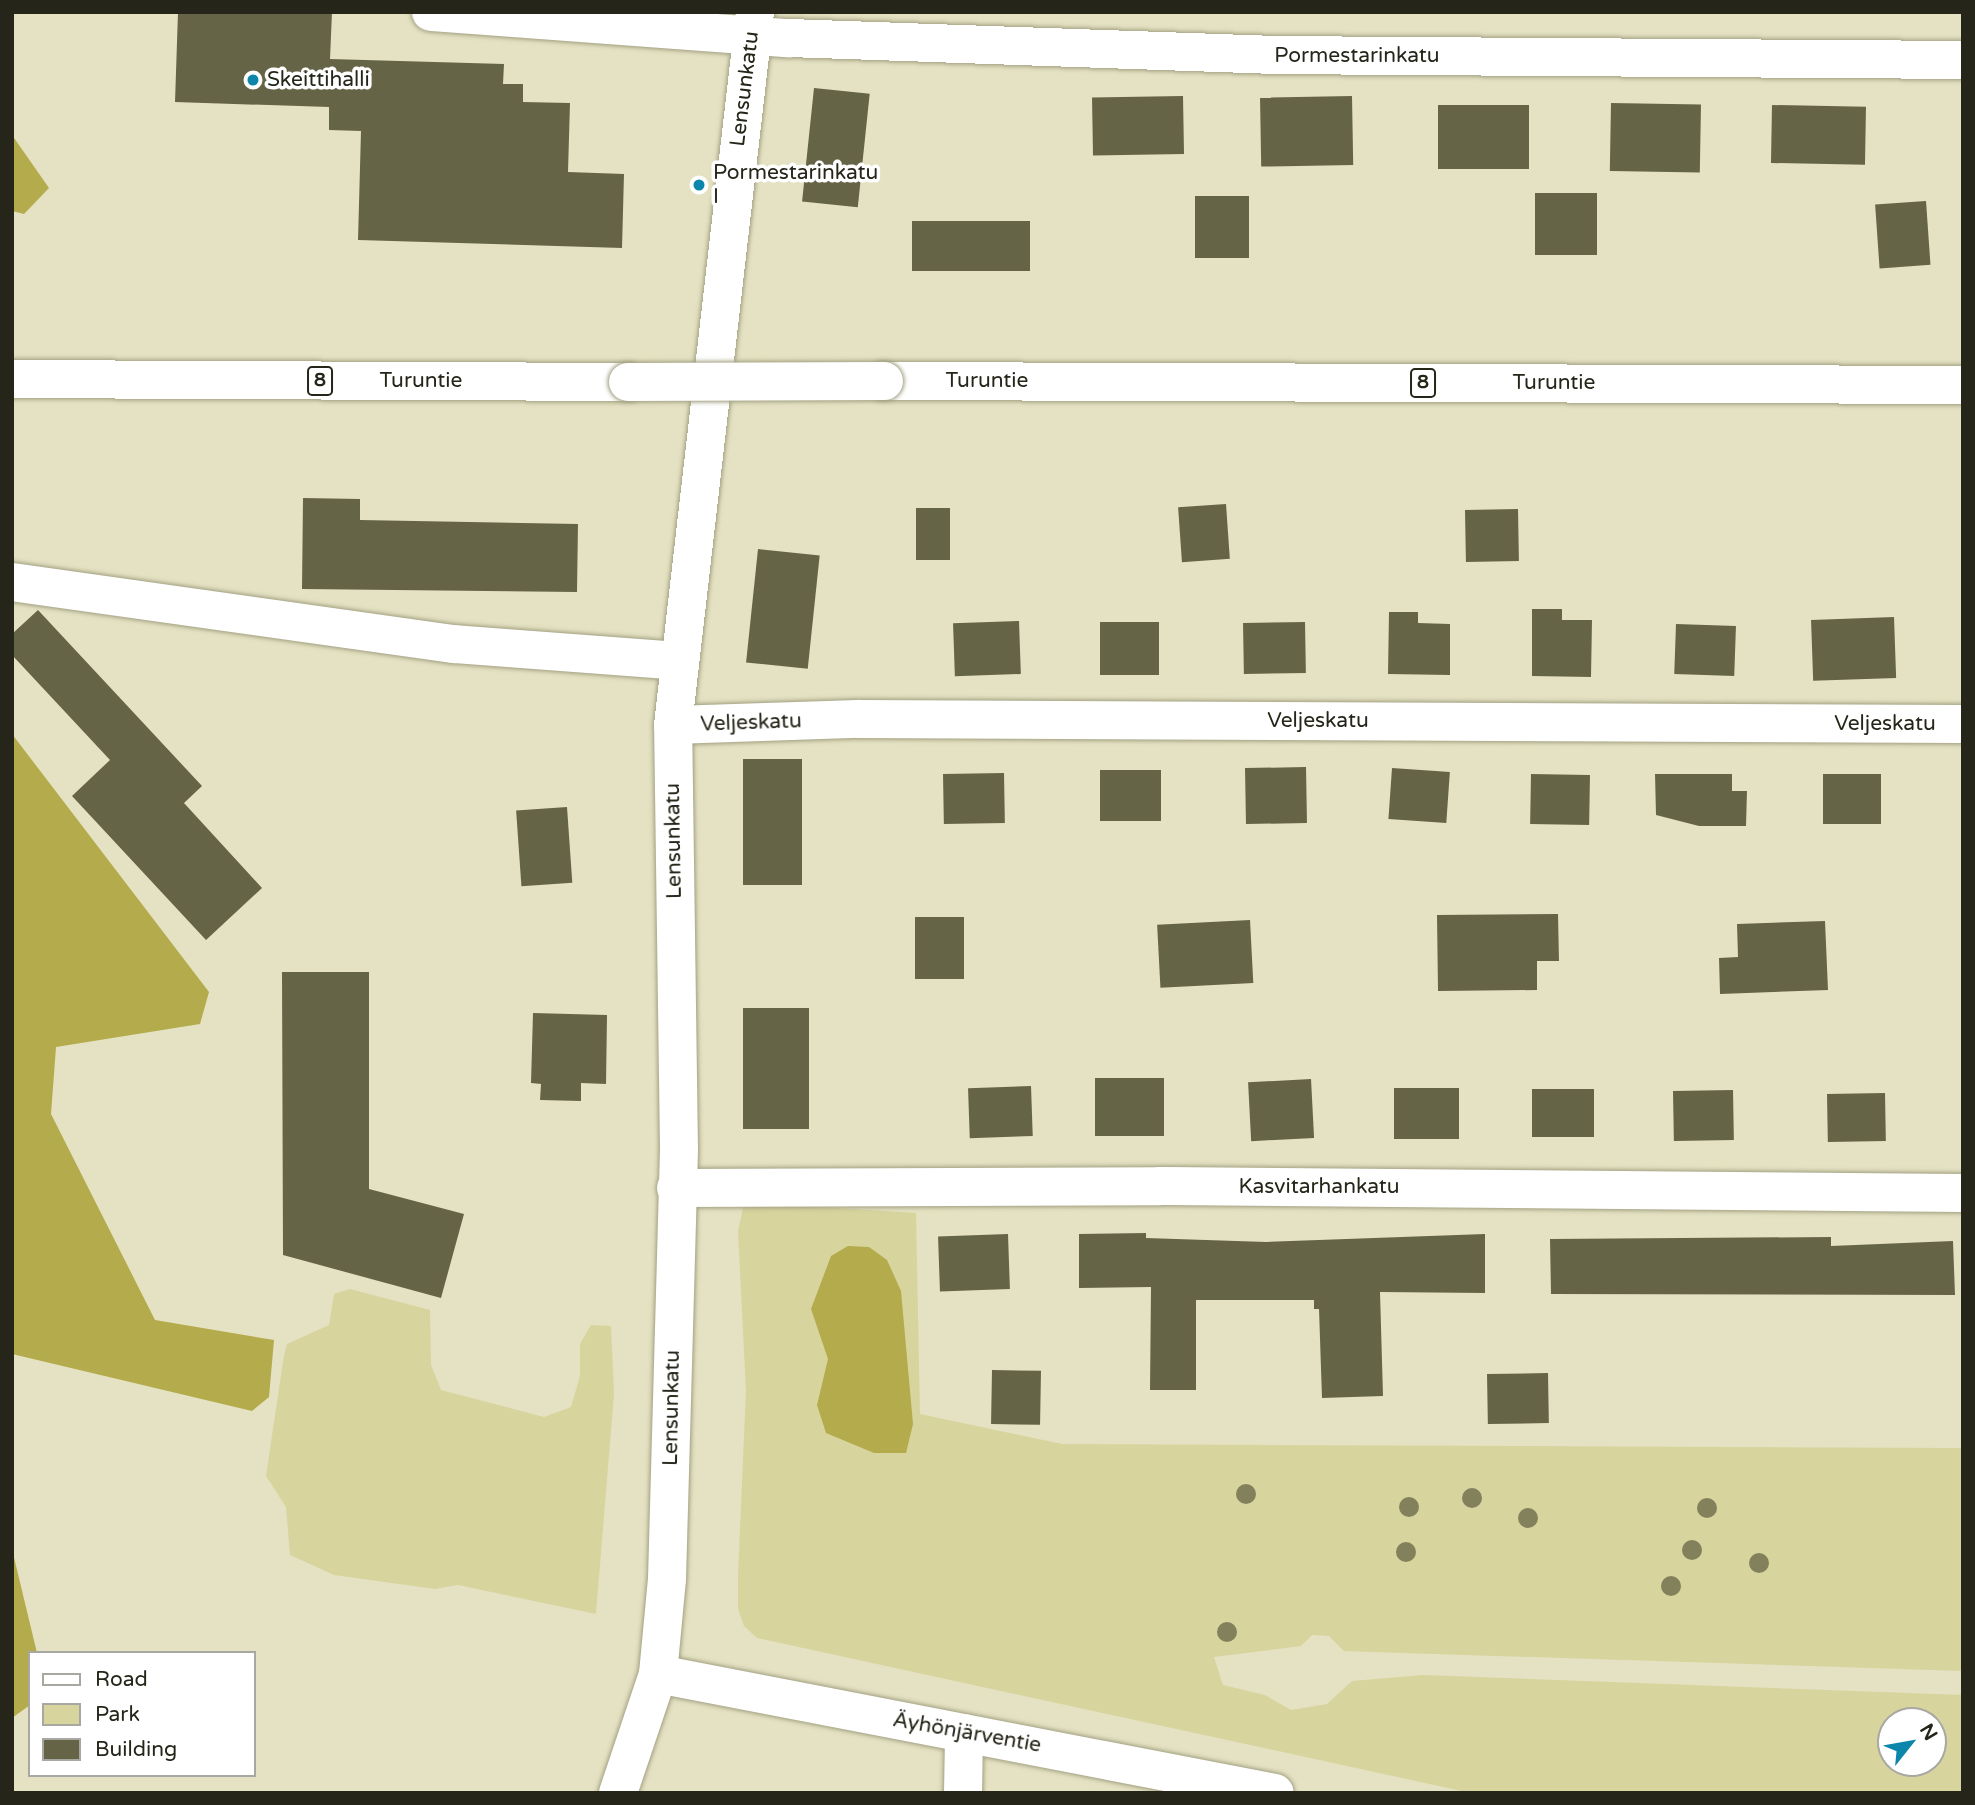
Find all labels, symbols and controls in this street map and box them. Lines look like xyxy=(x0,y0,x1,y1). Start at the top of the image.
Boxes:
street label: Lensunkatu xyxy=(725,30,765,148)
street label: Pormestarinkatu xyxy=(1274,43,1440,69)
place label: Skeittihalli xyxy=(267,67,370,93)
marker: Skeittihalli xyxy=(245,72,261,88)
place label: Pormestarinkatu I xyxy=(713,160,878,210)
marker: Pormestarinkatu I xyxy=(691,177,707,193)
road number: 8 xyxy=(306,366,334,396)
street label: Turuntie xyxy=(380,368,462,394)
street label: Turuntie xyxy=(946,368,1028,394)
road number: 8 xyxy=(1409,368,1437,398)
street label: Turuntie xyxy=(1513,370,1595,396)
street label: Veljeskatu xyxy=(1267,708,1369,734)
street label: Veljeskatu xyxy=(700,709,802,737)
street label: Veljeskatu xyxy=(1834,711,1936,737)
street label: Lensunkatu xyxy=(660,783,688,899)
street label: Kasvitarhankatu xyxy=(1238,1174,1400,1200)
street label: Lensunkatu xyxy=(658,1350,686,1466)
legend xyxy=(28,1651,256,1777)
text: Road xyxy=(95,1667,148,1692)
text: Park xyxy=(95,1702,140,1727)
north arrow xyxy=(1877,1707,1947,1777)
street label: Äyhönjärventie xyxy=(891,1708,1043,1758)
text: N xyxy=(1915,1720,1942,1744)
text: Building xyxy=(95,1737,177,1762)

